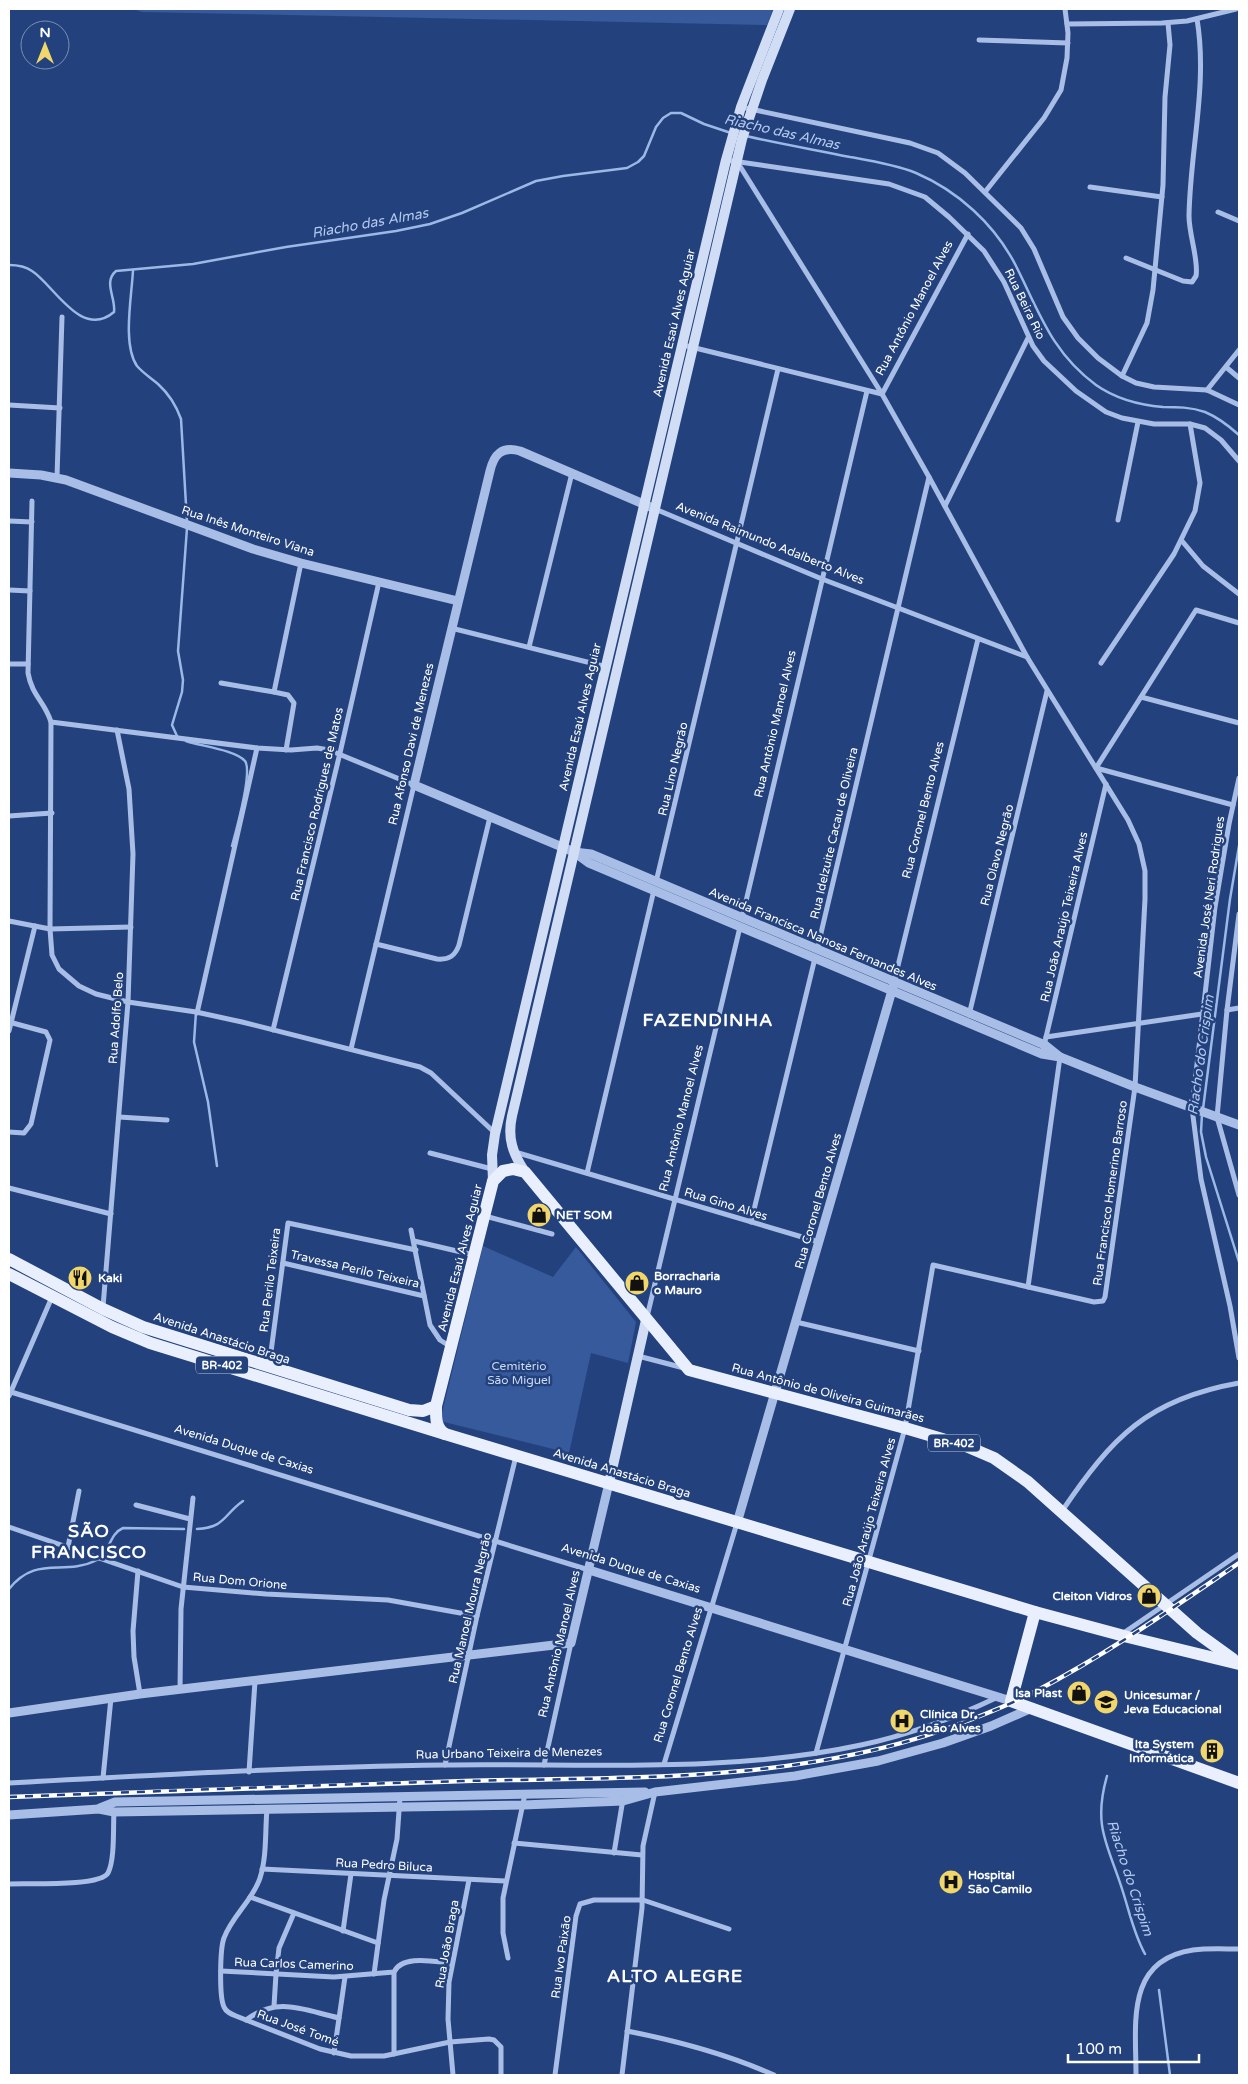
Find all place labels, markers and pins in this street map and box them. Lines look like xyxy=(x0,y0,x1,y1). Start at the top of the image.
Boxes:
shop icon: NET SOM xyxy=(526,1202,552,1228)
place label: NET SOM xyxy=(556,1208,612,1222)
restaurant icon: Kaki xyxy=(67,1265,93,1291)
place label: Borracharia o Mauro xyxy=(654,1269,721,1297)
shop icon: Borracharia o Mauro xyxy=(624,1270,650,1296)
place label: Kaki xyxy=(98,1271,122,1285)
shop icon: Cleiton Vidros xyxy=(1136,1583,1162,1609)
place label: Cleiton Vidros xyxy=(1052,1589,1132,1603)
shop icon: Isa Plast xyxy=(1066,1680,1092,1706)
place label: Isa Plast xyxy=(1015,1686,1062,1700)
place label: Unicesumar / Jeva Educacional xyxy=(1123,1688,1222,1716)
school or university icon: Unicesumar / Jeva Educacional xyxy=(1093,1689,1119,1715)
place label: Clínica Dr. João Alves xyxy=(919,1707,981,1735)
hospital icon: Clínica Dr. João Alves xyxy=(889,1708,915,1734)
place label: Ita System Informática xyxy=(1129,1737,1194,1765)
building icon: Ita System Informática xyxy=(1199,1738,1225,1764)
place label: Hospital São Camilo xyxy=(968,1868,1032,1896)
hospital icon: Hospital São Camilo xyxy=(938,1869,964,1895)

